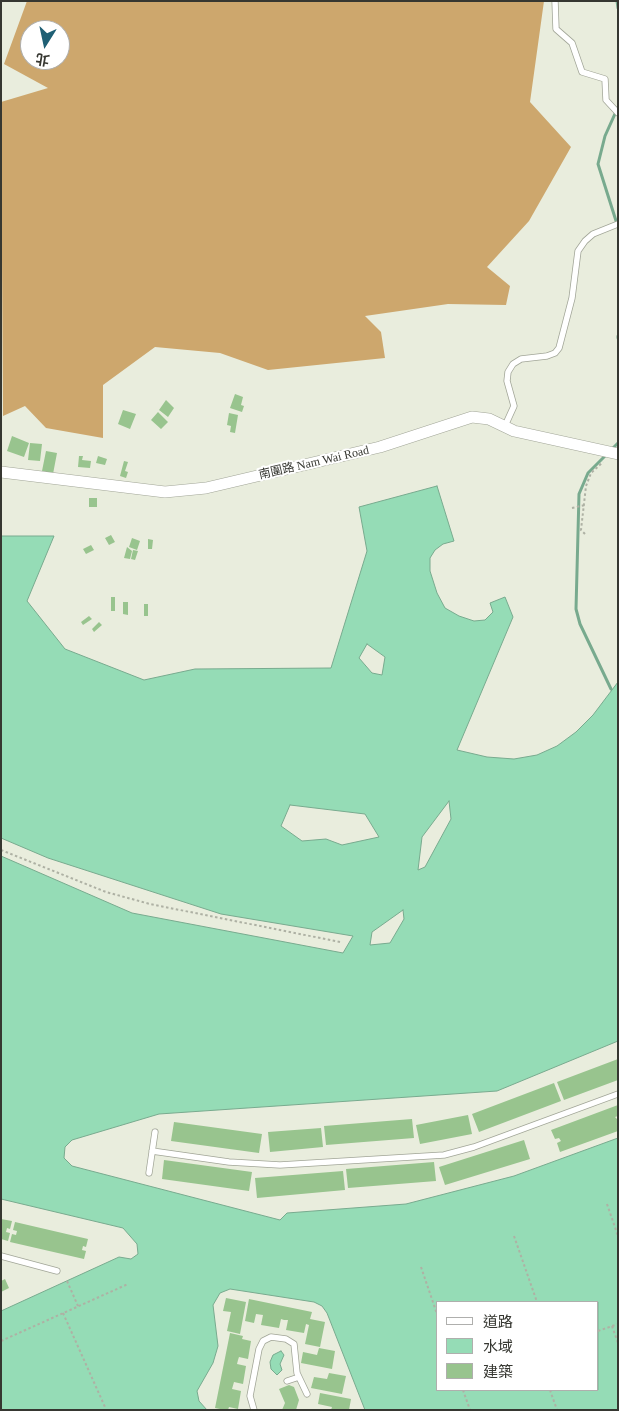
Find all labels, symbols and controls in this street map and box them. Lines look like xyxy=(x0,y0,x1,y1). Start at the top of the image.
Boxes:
north arrow xyxy=(20,20,70,70)
text: 北 xyxy=(34,51,51,68)
street label: 南圍路 Nam Wai Road xyxy=(257,443,371,483)
legend xyxy=(436,1301,599,1391)
text: 道路 xyxy=(483,1314,513,1330)
text: 水域 xyxy=(483,1339,513,1355)
text: 建築 xyxy=(483,1364,513,1380)

